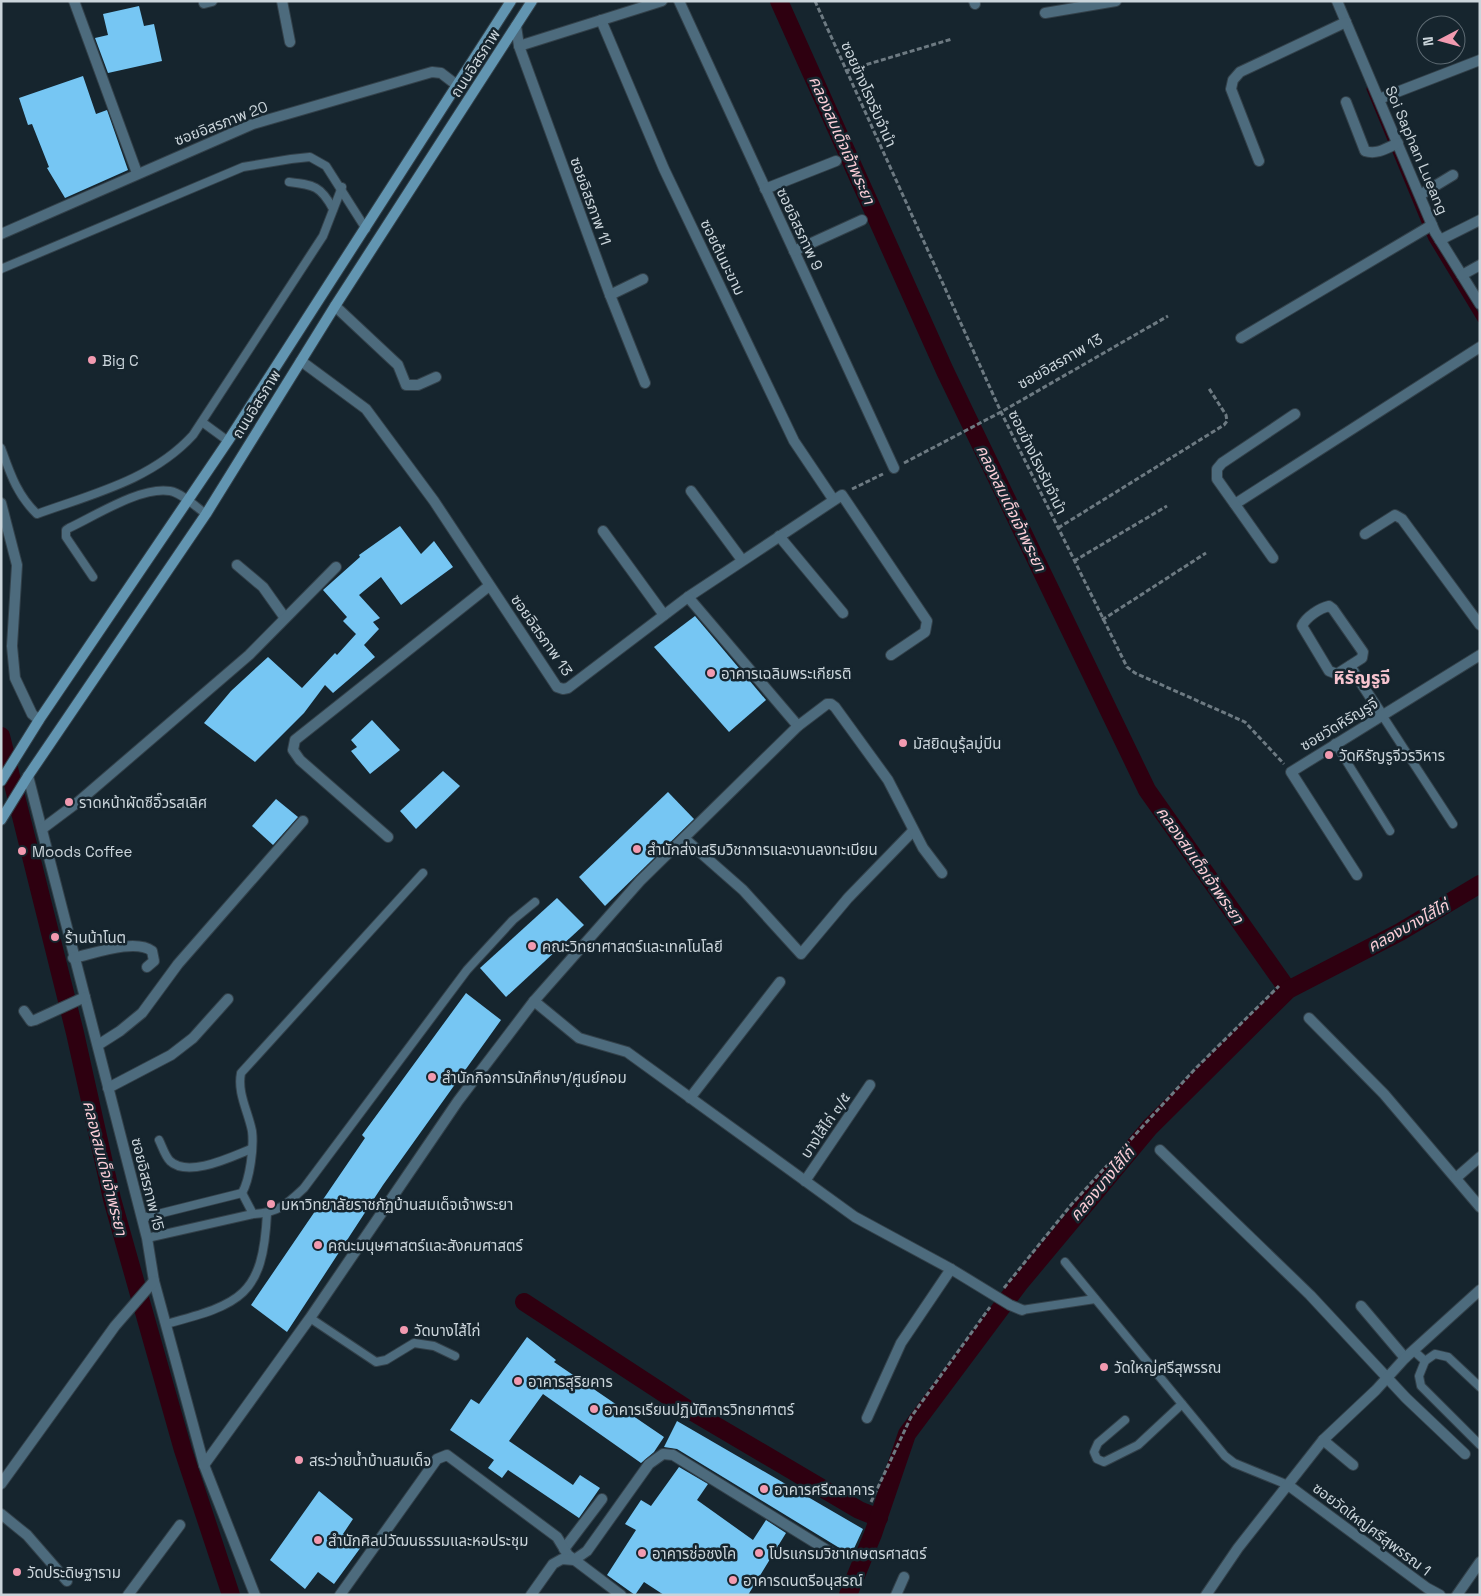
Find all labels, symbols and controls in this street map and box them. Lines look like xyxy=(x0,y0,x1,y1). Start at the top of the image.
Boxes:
north arrow xyxy=(1416,15,1466,65)
street label: ถนนอิสรภาพ xyxy=(446,25,504,101)
text: N xyxy=(1419,36,1438,47)
street label: ซอยข้างโรงรับจำนำ xyxy=(837,38,901,150)
water label: คลองสมเด็จเจ้าพระยา xyxy=(804,73,880,209)
street label: Soi Saphan Lueang xyxy=(1381,83,1453,217)
street label: ซอยอิสรภาพ 20 xyxy=(172,96,270,150)
street label: ซอยอิสรภาพ 11 xyxy=(566,154,616,248)
street label: ซอยอิสรภาพ 9 xyxy=(773,185,827,273)
street label: ซอยต้นมะขาม xyxy=(696,216,750,298)
street label: ซอยอิสรภาพ 13 xyxy=(1014,329,1106,393)
place label: Big C xyxy=(102,351,139,370)
marker: Big C xyxy=(86,354,98,366)
street label: ถนนอิสรภาพ xyxy=(227,366,285,442)
street label: ซอยข้างโรงรับจำนำ xyxy=(1005,407,1071,517)
water label: คลองสมเด็จเจ้าพระยา xyxy=(971,441,1051,576)
street label: ซอยอิสรภาพ 13 xyxy=(507,591,577,679)
place label: อาคารเฉลิมพระเกียรติ xyxy=(721,664,851,683)
district label: หิรัญรูจี xyxy=(1334,666,1390,689)
marker: อาคารเฉลิมพระเกียรติ xyxy=(705,667,717,679)
street label: ซอยวัดหิรัญรูจี xyxy=(1297,693,1381,755)
place label: มัสยิดนูรุ้ลมู่บีน xyxy=(913,734,1002,753)
marker: มัสยิดนูรุ้ลมู่บีน xyxy=(897,737,909,749)
place label: วัดหิรัญรูจีวรวิหาร xyxy=(1339,746,1445,765)
marker: วัดหิรัญรูจีวรวิหาร xyxy=(1323,749,1335,761)
place label: ราดหน้าผัดซีอิ๊วรสเลิศ xyxy=(79,792,207,812)
marker: ราดหน้าผัดซีอิ๊วรสเลิศ xyxy=(63,796,75,808)
water label: คลองสมเด็จเจ้าพระยา xyxy=(1152,802,1249,929)
place label: สำนักส่งเสริมวิชาการและงานลงทะเบียน xyxy=(647,840,878,859)
place label: Moods Coffee xyxy=(32,842,133,861)
marker: สำนักส่งเสริมวิชาการและงานลงทะเบียน xyxy=(631,843,643,855)
marker: Moods Coffee xyxy=(16,845,28,857)
water label: คลองบางไส้ไก่ xyxy=(1364,894,1454,957)
place label: ร้านน้าโนต xyxy=(65,928,126,947)
marker: ร้านน้าโนต xyxy=(49,931,61,943)
place label: คณะวิทยาศาสตร์และเทคโนโลยี xyxy=(542,937,723,956)
marker: คณะวิทยาศาสตร์และเทคโนโลยี xyxy=(526,940,538,952)
place label: สำนักกิจการนักศึกษา/ศูนย์คอม xyxy=(442,1068,627,1087)
marker: สำนักกิจการนักศึกษา/ศูนย์คอม xyxy=(426,1071,438,1083)
street label: บางไส้ไก่ ๓/๕ xyxy=(796,1088,854,1162)
water label: คลองสมเด็จเจ้าพระยา xyxy=(78,1098,132,1239)
street label: ซอยอิสรภาพ 15 xyxy=(127,1136,169,1232)
water label: คลองบางไส้ไก่ xyxy=(1065,1141,1140,1225)
place label: มหาวิทยาลัยราชภัฏบ้านสมเด็จเจ้าพระยา xyxy=(281,1195,513,1214)
marker: มหาวิทยาลัยราชภัฏบ้านสมเด็จเจ้าพระยา xyxy=(265,1198,277,1210)
place label: คณะมนุษศาสตร์และสังคมศาสตร์ xyxy=(328,1236,524,1255)
marker: คณะมนุษศาสตร์และสังคมศาสตร์ xyxy=(312,1239,324,1251)
place label: วัดบางไส้ไก่ xyxy=(414,1321,480,1340)
marker: วัดบางไส้ไก่ xyxy=(398,1324,410,1336)
place label: วัดใหญ่ศรีสุพรรณ xyxy=(1114,1358,1221,1377)
marker: วัดใหญ่ศรีสุพรรณ xyxy=(1098,1361,1110,1373)
place label: อาคารสุริยคาร xyxy=(528,1372,613,1391)
marker: อาคารสุริยคาร xyxy=(512,1375,524,1387)
place label: อาคารเรียนปฏิบัติการวิทยาศาตร์ xyxy=(604,1400,795,1419)
marker: อาคารเรียนปฏิบัติการวิทยาศาตร์ xyxy=(588,1403,600,1415)
place label: สระว่ายน้ำบ้านสมเด็จ xyxy=(309,1450,431,1470)
marker: สระว่ายน้ำบ้านสมเด็จ xyxy=(293,1454,305,1466)
street label: ซอยวัดใหญ่ศรีสุพรรณ 1 xyxy=(1309,1478,1435,1580)
place label: อาคารศรีตลาคาร xyxy=(774,1480,875,1499)
marker: อาคารศรีตลาคาร xyxy=(758,1483,770,1495)
place label: สำนักศิลปวัฒนธรรมและหอประชุม xyxy=(328,1531,528,1550)
marker: สำนักศิลปวัฒนธรรมและหอประชุม xyxy=(312,1534,324,1546)
place label: อาคารช่อชงโค xyxy=(652,1544,736,1563)
place label: โปรแกรมวิชาเกษตรศาสตร์ xyxy=(769,1544,927,1563)
marker: อาคารช่อชงโค xyxy=(636,1547,648,1559)
marker: โปรแกรมวิชาเกษตรศาสตร์ xyxy=(753,1547,765,1559)
place label: วัดประดิษฐาราม xyxy=(27,1563,121,1582)
marker: วัดประดิษฐาราม xyxy=(11,1566,23,1578)
place label: อาคารดนตรีอนุสรณ์ xyxy=(743,1571,863,1590)
marker: อาคารดนตรีอนุสรณ์ xyxy=(727,1574,739,1586)

